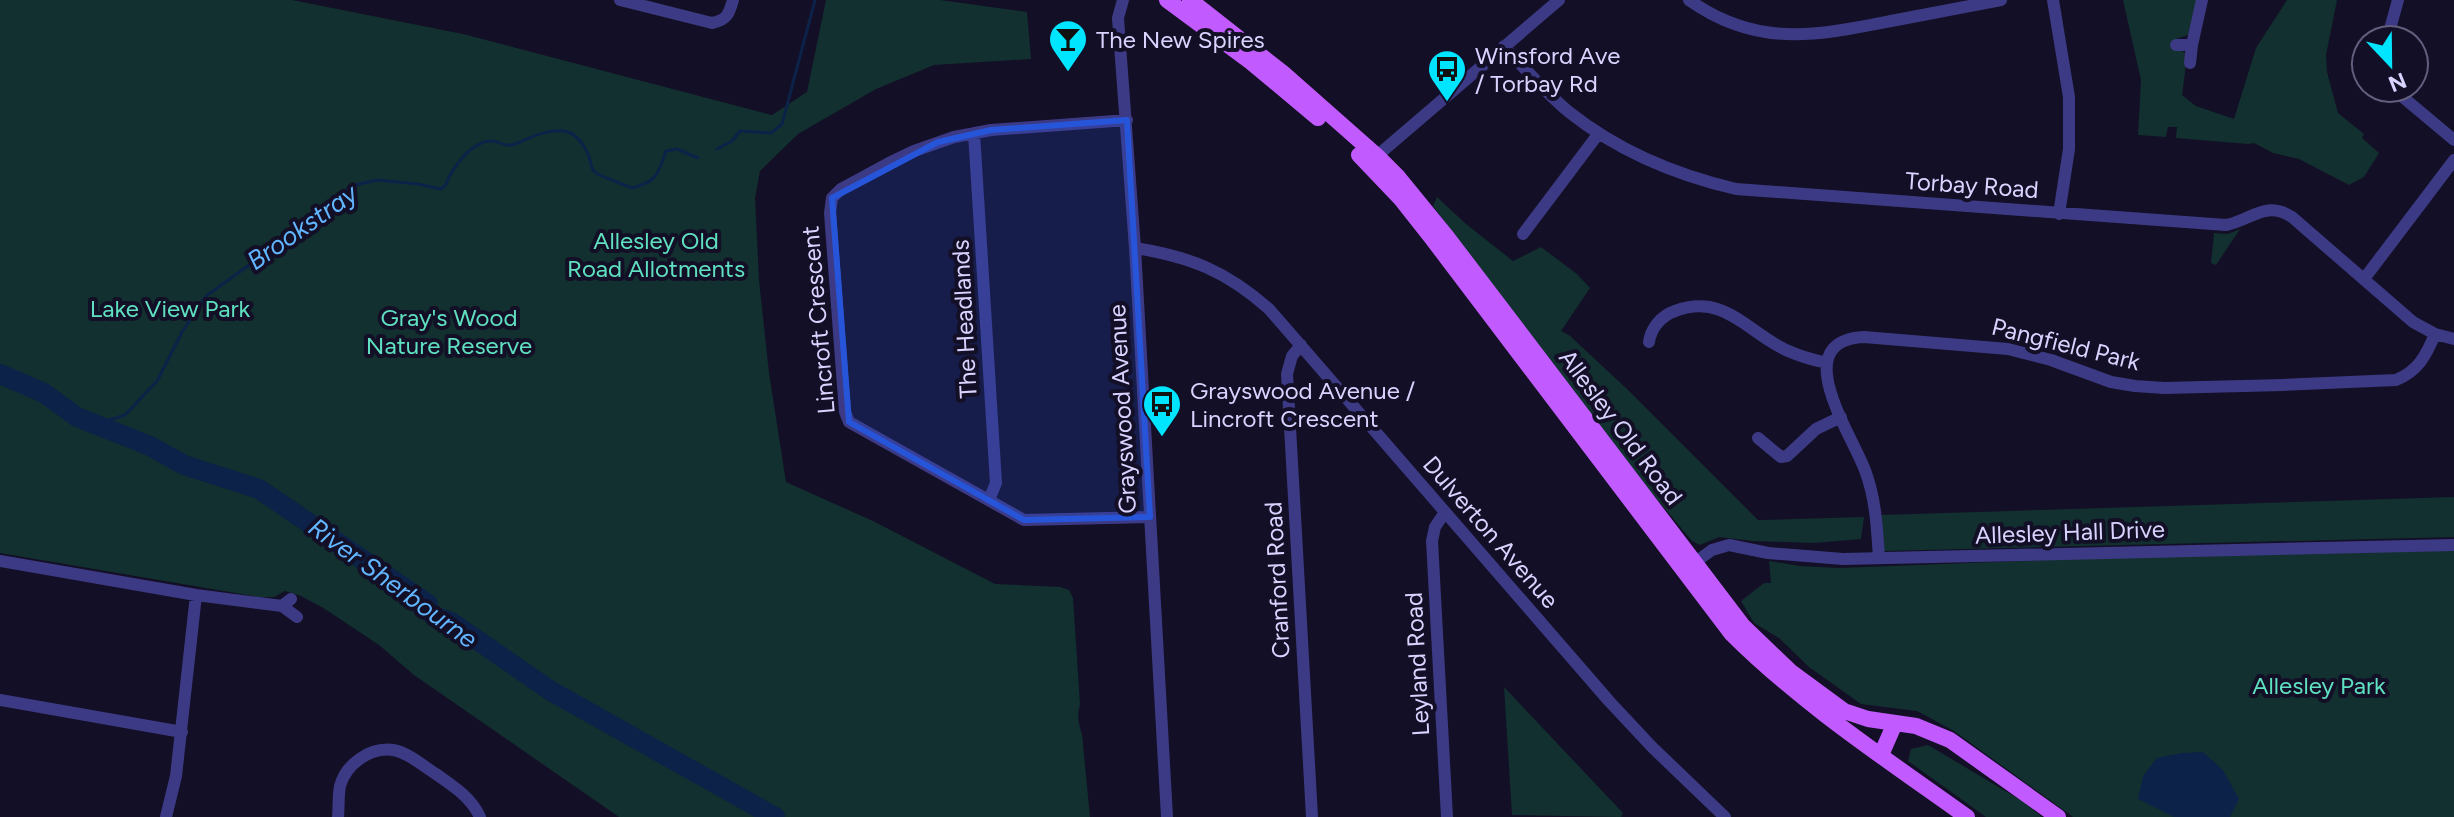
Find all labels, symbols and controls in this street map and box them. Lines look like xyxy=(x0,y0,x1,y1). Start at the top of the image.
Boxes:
bar icon: The New Spires xyxy=(1047,18,1089,73)
north arrow xyxy=(2350,24,2430,104)
place label: The New Spires xyxy=(1096,25,1265,54)
place label: Winsford Ave / Torbay Rd xyxy=(1475,41,1620,98)
bus stop icon: Winsford Ave / Torbay Rd xyxy=(1426,48,1468,103)
text: N xyxy=(2384,66,2410,98)
street label: Torbay Road xyxy=(1904,166,2040,204)
water label: Brookstray xyxy=(241,177,365,277)
street label: Lincroft Crescent xyxy=(795,225,841,415)
park label: Allesley Old Road Allotments xyxy=(567,226,745,283)
street label: The Headlands xyxy=(945,239,983,399)
park label: Lake View Park xyxy=(90,294,251,323)
park label: Gray's Wood Nature Reserve xyxy=(366,303,532,360)
street label: Grayswood Avenue xyxy=(1102,304,1142,514)
street label: Pangfield Park xyxy=(1989,312,2144,377)
street label: Allesley Old Road xyxy=(1553,344,1689,510)
place label: Grayswood Avenue / Lincroft Crescent xyxy=(1190,376,1415,433)
bus stop icon: Grayswood Avenue / Lincroft Crescent xyxy=(1141,383,1183,438)
street label: Dulverton Avenue xyxy=(1417,450,1565,614)
street label: Cranford Road xyxy=(1258,501,1296,659)
water label: River Sherbourne xyxy=(302,511,484,655)
street label: Allesley Hall Drive xyxy=(1975,514,2165,550)
street label: Leyland Road xyxy=(1399,591,1435,737)
park label: Allesley Park xyxy=(2252,671,2386,700)

